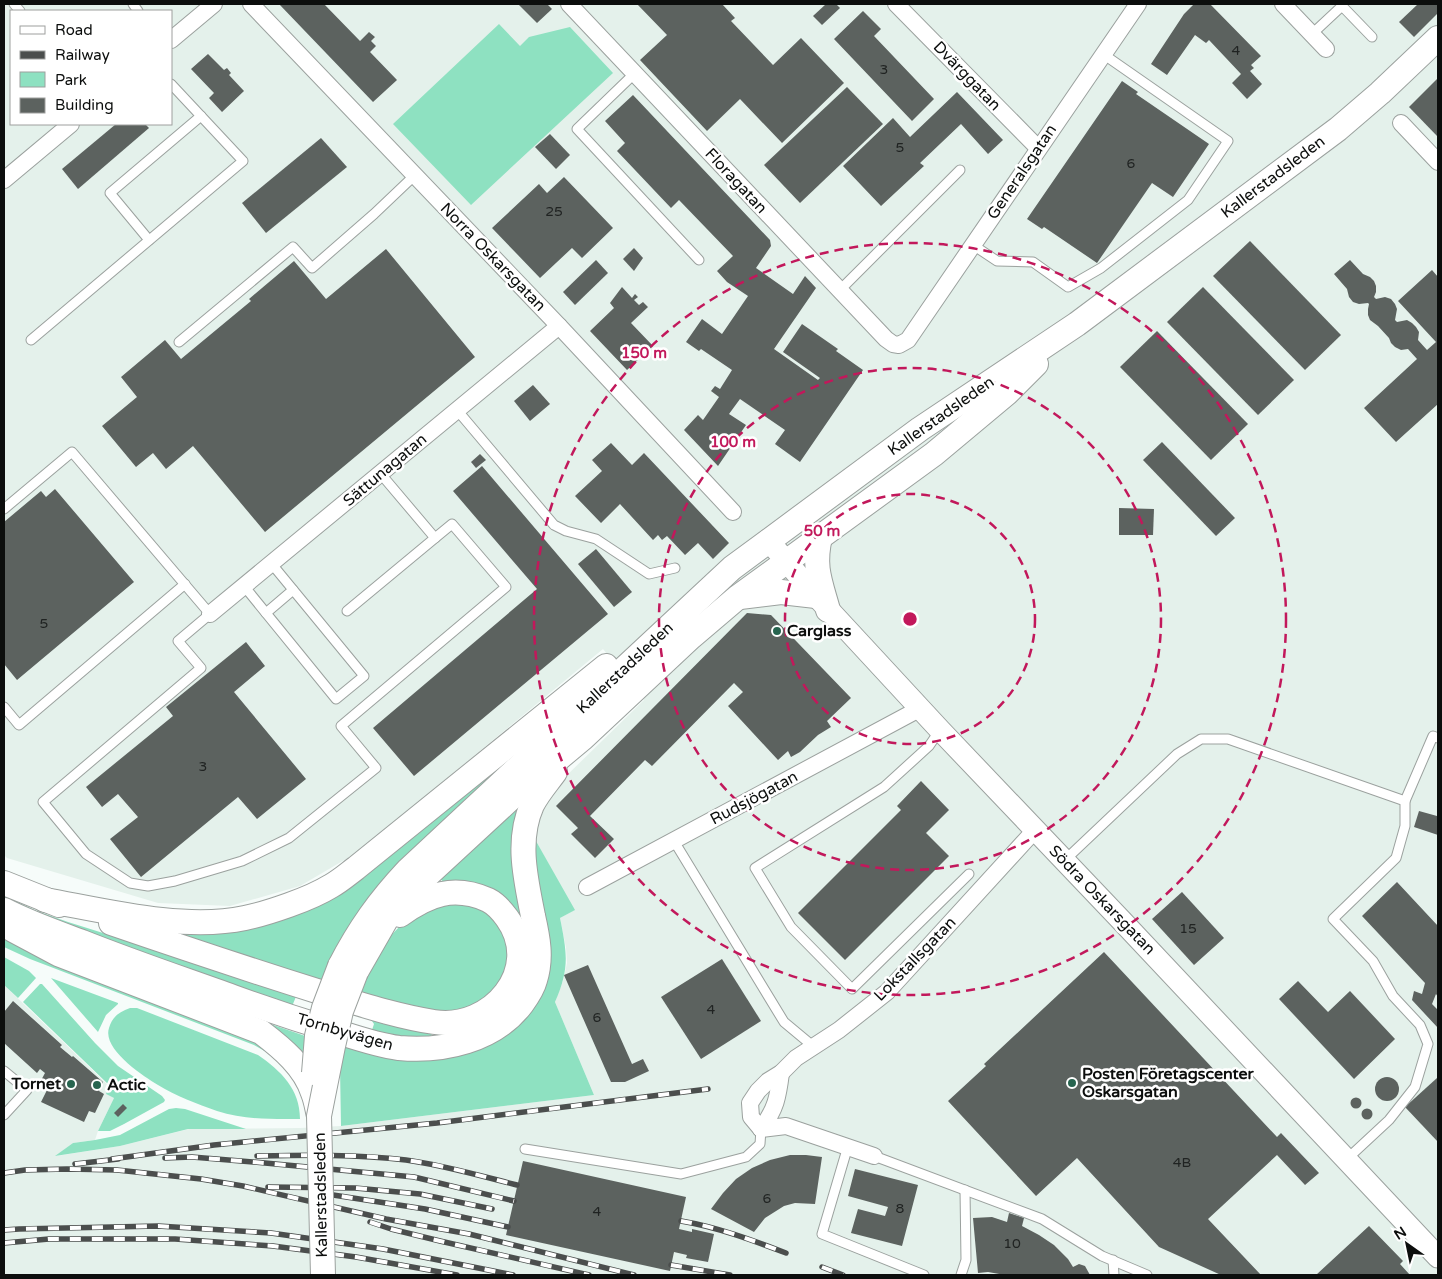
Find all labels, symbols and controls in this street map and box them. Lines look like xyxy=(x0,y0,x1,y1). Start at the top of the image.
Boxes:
legend xyxy=(10,10,172,125)
text: Road xyxy=(55,21,93,39)
street label: Dvärggatan xyxy=(929,37,1005,115)
house number: 4 xyxy=(1232,42,1241,59)
text: Railway xyxy=(55,46,110,64)
house number: 3 xyxy=(880,61,888,78)
text: Park xyxy=(55,71,87,89)
text: Building xyxy=(55,96,114,114)
street label: Generalsgatan xyxy=(983,121,1061,223)
street label: Kallerstadsleden xyxy=(1217,131,1329,223)
house number: 5 xyxy=(896,139,904,156)
street label: Floragatan xyxy=(701,144,771,218)
house number: 6 xyxy=(1127,155,1136,172)
street label: Norra Oskarsgatan xyxy=(436,198,550,316)
house number: 25 xyxy=(545,203,563,220)
text: 150 m xyxy=(621,344,667,362)
street label: Kallerstadsleden xyxy=(884,372,998,460)
street label: Sättunagatan xyxy=(339,429,431,511)
text: 100 m xyxy=(710,433,756,451)
text: 50 m xyxy=(804,522,840,540)
centre of rings xyxy=(901,610,919,628)
house number: 5 xyxy=(40,615,48,632)
street label: Kallerstadsleden xyxy=(572,618,678,718)
place label: Carglass xyxy=(787,621,852,641)
marker: Carglass xyxy=(771,625,783,637)
house number: 3 xyxy=(199,758,207,775)
street label: Rudsjögatan xyxy=(707,767,801,829)
street label: Södra Oskarsgatan xyxy=(1045,841,1159,959)
street label: Lokstallsgatan xyxy=(870,913,960,1005)
house number: 15 xyxy=(1179,920,1197,937)
house number: 4 xyxy=(707,1001,716,1018)
street label: Tornbyvägen xyxy=(295,1009,395,1055)
house number: 6 xyxy=(593,1009,602,1026)
place label: Posten Företagscenter Oskarsgatan xyxy=(1082,1064,1255,1102)
place label: Tornet xyxy=(11,1074,62,1094)
place label: Actic xyxy=(107,1075,146,1095)
marker: Posten Företagscenter Oskarsgatan xyxy=(1066,1077,1078,1089)
marker: Tornet xyxy=(65,1078,77,1090)
marker: Actic xyxy=(91,1079,103,1091)
street label: Kallerstadsleden xyxy=(310,1132,332,1258)
house number: 4B xyxy=(1173,1154,1191,1171)
house number: 6 xyxy=(763,1190,772,1207)
house number: 8 xyxy=(896,1200,905,1217)
house number: 4 xyxy=(593,1203,602,1220)
north arrow xyxy=(1382,1219,1432,1269)
text: N xyxy=(1391,1223,1410,1244)
house number: 10 xyxy=(1003,1235,1021,1252)

